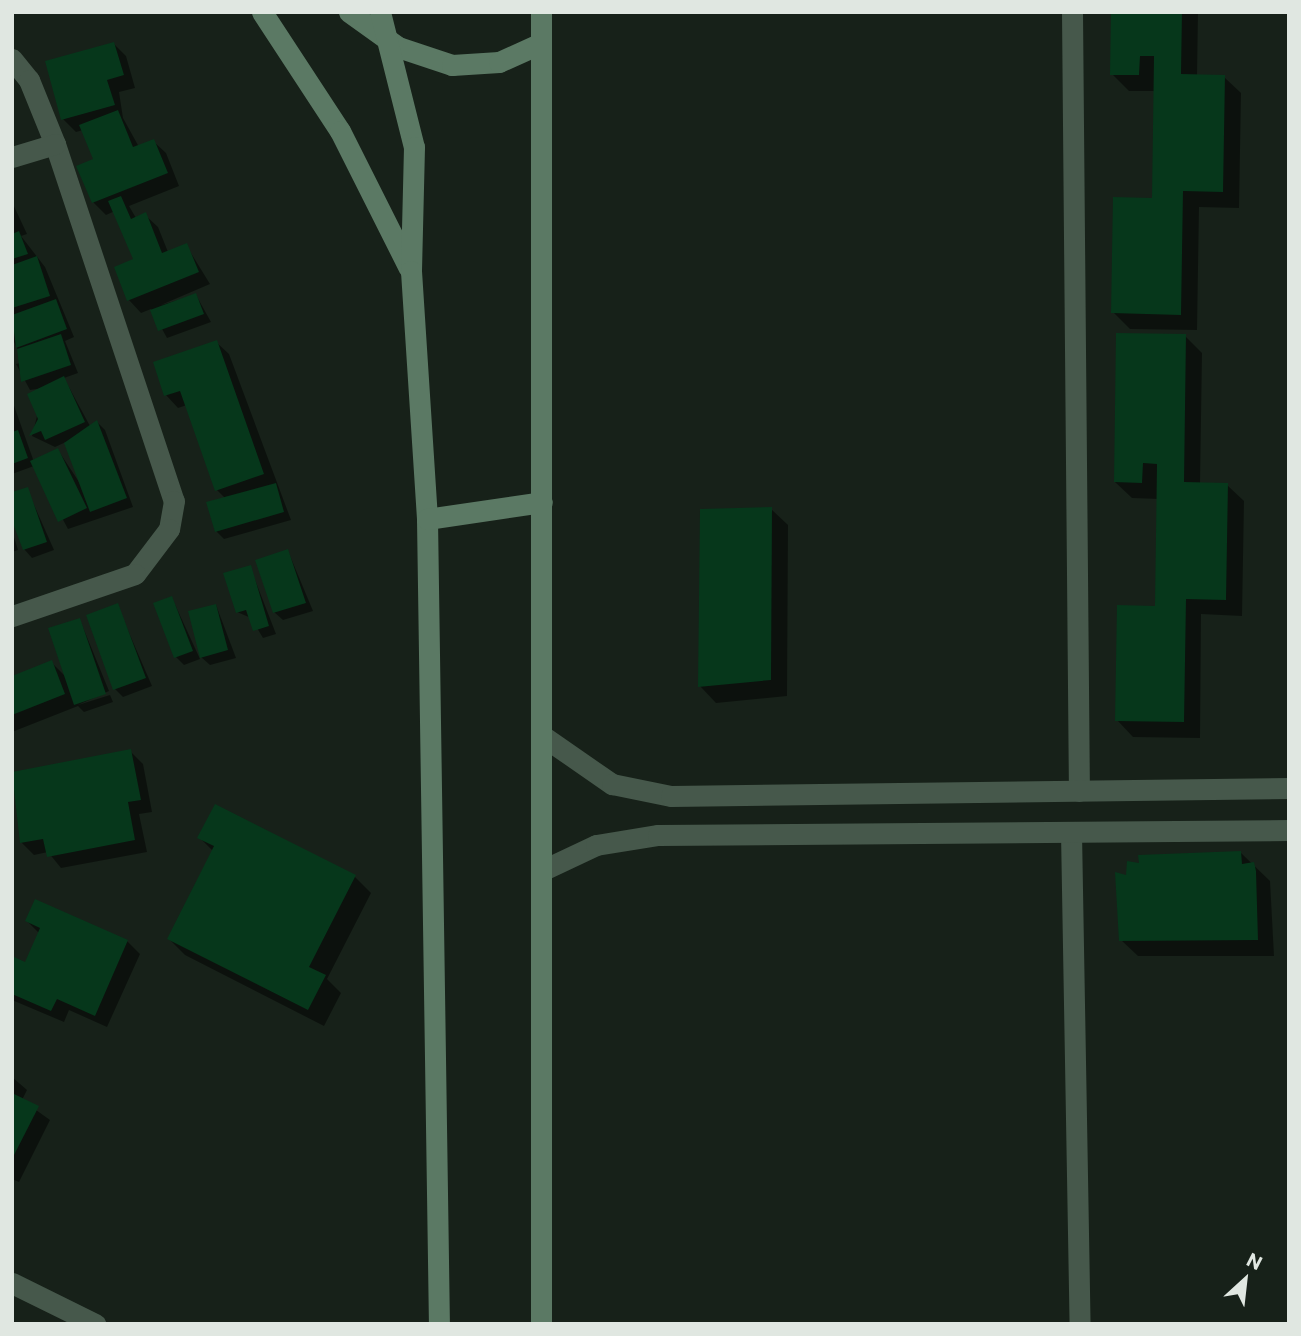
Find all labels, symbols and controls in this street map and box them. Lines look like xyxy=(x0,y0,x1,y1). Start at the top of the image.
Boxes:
north arrow xyxy=(1210,1245,1280,1315)
text: N xyxy=(1243,1247,1266,1274)

